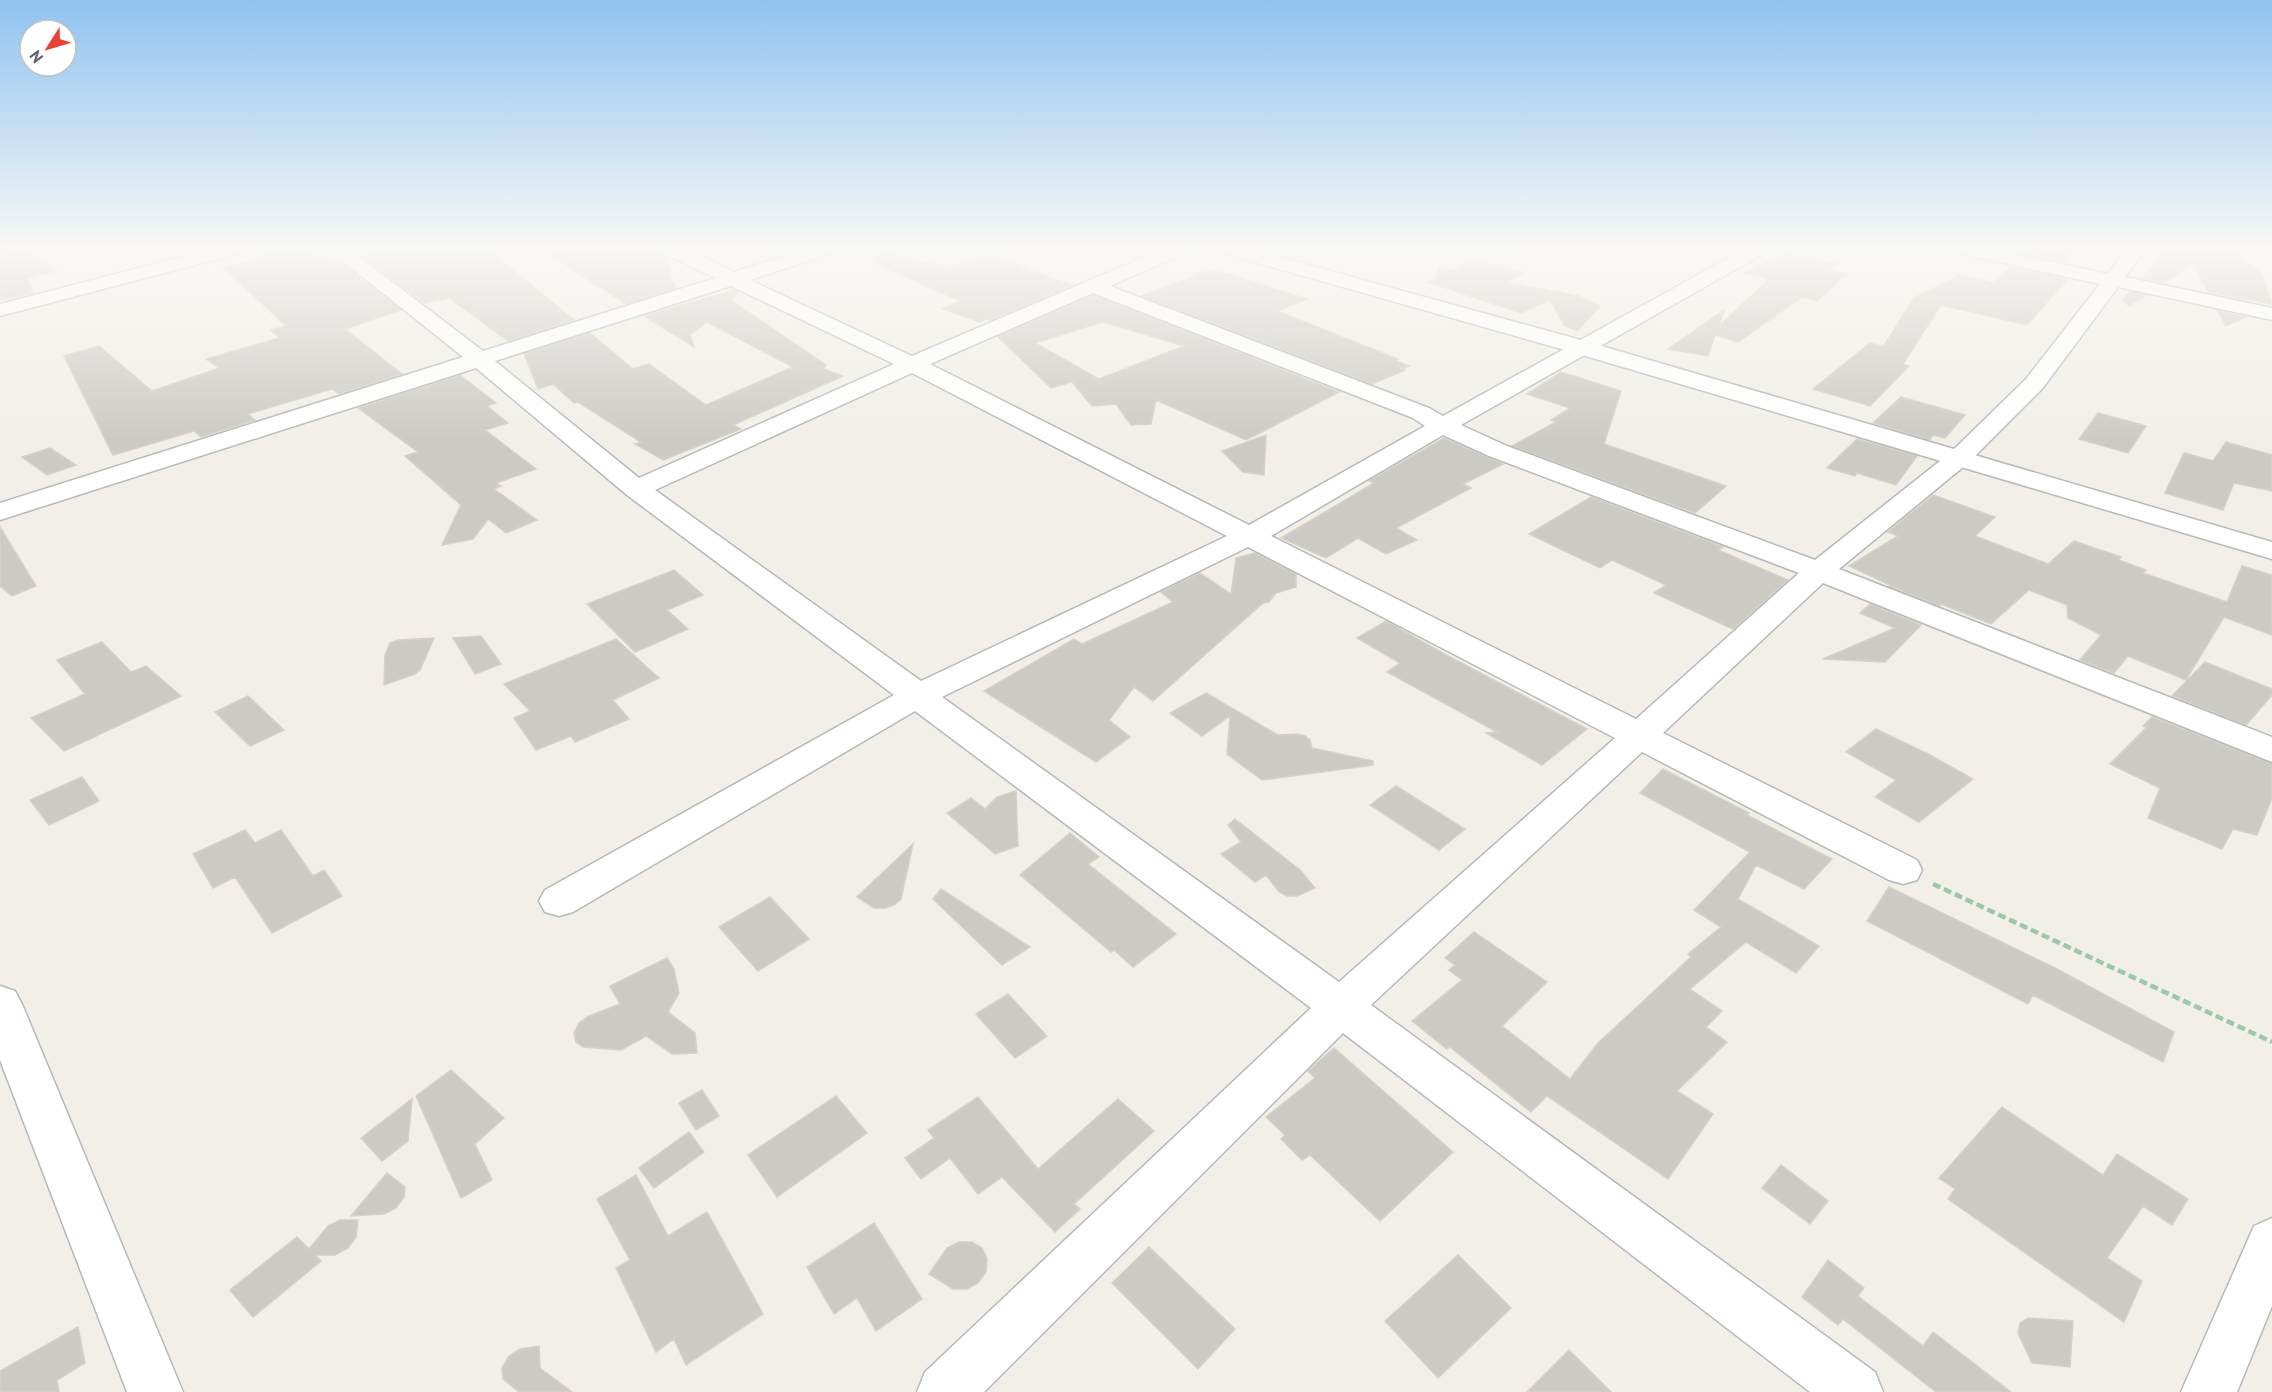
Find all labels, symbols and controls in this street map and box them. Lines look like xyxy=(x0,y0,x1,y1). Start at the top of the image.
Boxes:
north arrow xyxy=(18,18,78,78)
text: N xyxy=(25,47,47,67)

